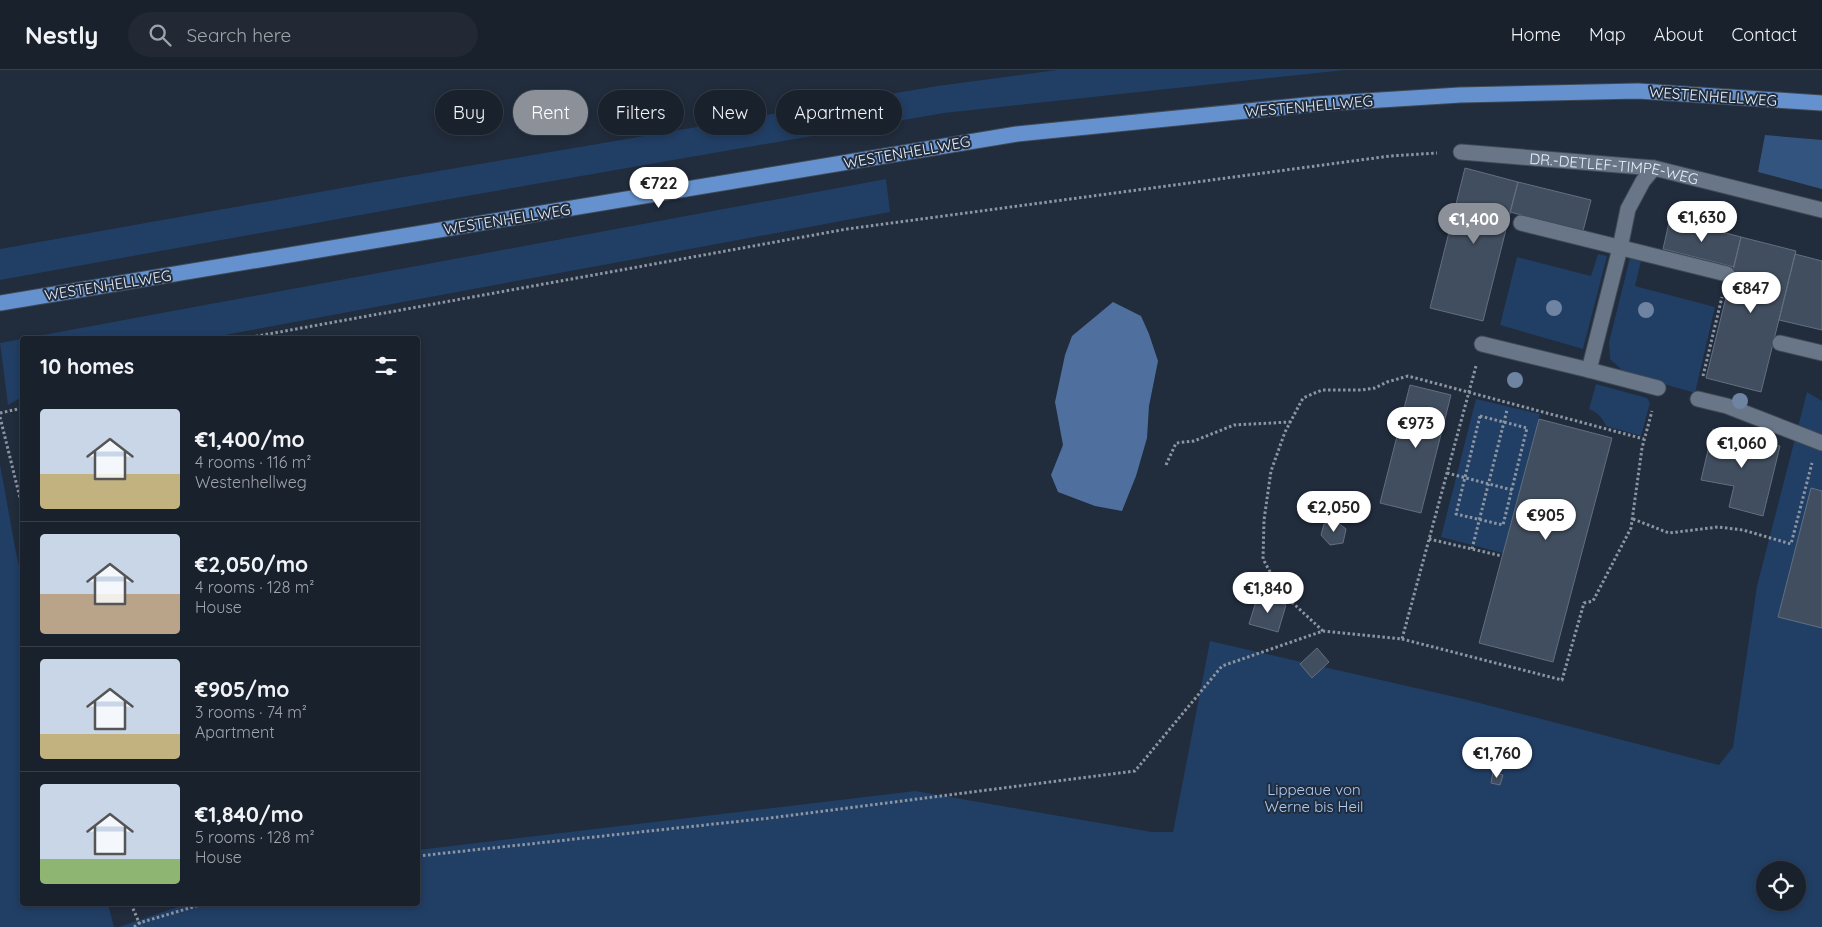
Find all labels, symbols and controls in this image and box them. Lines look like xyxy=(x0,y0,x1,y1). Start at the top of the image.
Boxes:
search box xyxy=(128,12,478,57)
text: Nestly xyxy=(25,20,98,50)
icon: search xyxy=(146,21,174,49)
text: Search here xyxy=(186,23,291,47)
text: Home xyxy=(1511,23,1561,46)
text: Map xyxy=(1589,23,1626,46)
text: About xyxy=(1654,23,1704,46)
text: Contact xyxy=(1732,23,1797,46)
street label: WESTENHELLWEG xyxy=(1648,82,1778,110)
chip: Buy xyxy=(435,90,503,135)
chip: Rent xyxy=(513,90,588,135)
chip: Filters xyxy=(598,90,684,135)
chip: New xyxy=(694,90,766,135)
chip: Apartment xyxy=(776,90,902,135)
street label: WESTENHELLWEG xyxy=(1244,91,1374,121)
street label: WESTENHELLWEG xyxy=(842,132,972,172)
street label: DR.-DETLEF-TIMPE-WEG xyxy=(1529,148,1701,188)
pin: €722 xyxy=(629,166,689,209)
text: €722 xyxy=(640,173,678,193)
street label: WESTENHELLWEG xyxy=(442,200,572,238)
pin: €1,630 xyxy=(1661,200,1743,243)
pin: €1,400 xyxy=(1433,202,1515,245)
text: €1,630 xyxy=(1678,207,1726,227)
text: €1,400 xyxy=(1449,209,1499,229)
street label: WESTENHELLWEG xyxy=(43,266,173,304)
pin: €847 xyxy=(1721,272,1781,314)
text: €847 xyxy=(1733,278,1769,298)
icon: filters xyxy=(372,352,400,380)
text: 10 homes xyxy=(40,353,134,379)
pin: €973 xyxy=(1386,406,1446,449)
text: €973 xyxy=(1398,413,1434,433)
text: €1,400/mo xyxy=(195,426,305,452)
pin: €1,060 xyxy=(1701,426,1783,469)
icon: home xyxy=(80,429,140,489)
text: €1,060 xyxy=(1717,433,1767,453)
text: 4 rooms · 116 m² xyxy=(195,452,311,472)
text: Westenhellweg xyxy=(195,472,307,492)
pin: €2,050 xyxy=(1293,490,1375,533)
text: €2,050 xyxy=(1308,497,1360,517)
pin: €905 xyxy=(1516,498,1576,541)
text: €905 xyxy=(1527,505,1565,525)
text: €2,050/mo xyxy=(195,551,308,577)
icon: home xyxy=(80,554,140,614)
pin: €1,840 xyxy=(1227,572,1309,614)
text: 4 rooms · 128 m² xyxy=(195,577,314,597)
text: €1,840 xyxy=(1244,578,1292,598)
text: House xyxy=(195,597,242,617)
text: €905/mo xyxy=(195,676,289,702)
icon: home xyxy=(80,679,140,739)
text: 3 rooms · 74 m² xyxy=(195,702,307,722)
text: Apartment xyxy=(195,722,275,742)
pin: €1,760 xyxy=(1456,736,1538,779)
text: €1,760 xyxy=(1473,743,1521,763)
park label: Lippeaue von Werne bis Heil xyxy=(1264,780,1364,816)
text: €1,840/mo xyxy=(195,801,303,827)
icon: home xyxy=(80,804,140,864)
text: 5 rooms · 128 m² xyxy=(195,827,315,847)
text: House xyxy=(195,847,242,867)
map controls xyxy=(1756,861,1806,911)
button: locate xyxy=(1756,861,1806,911)

